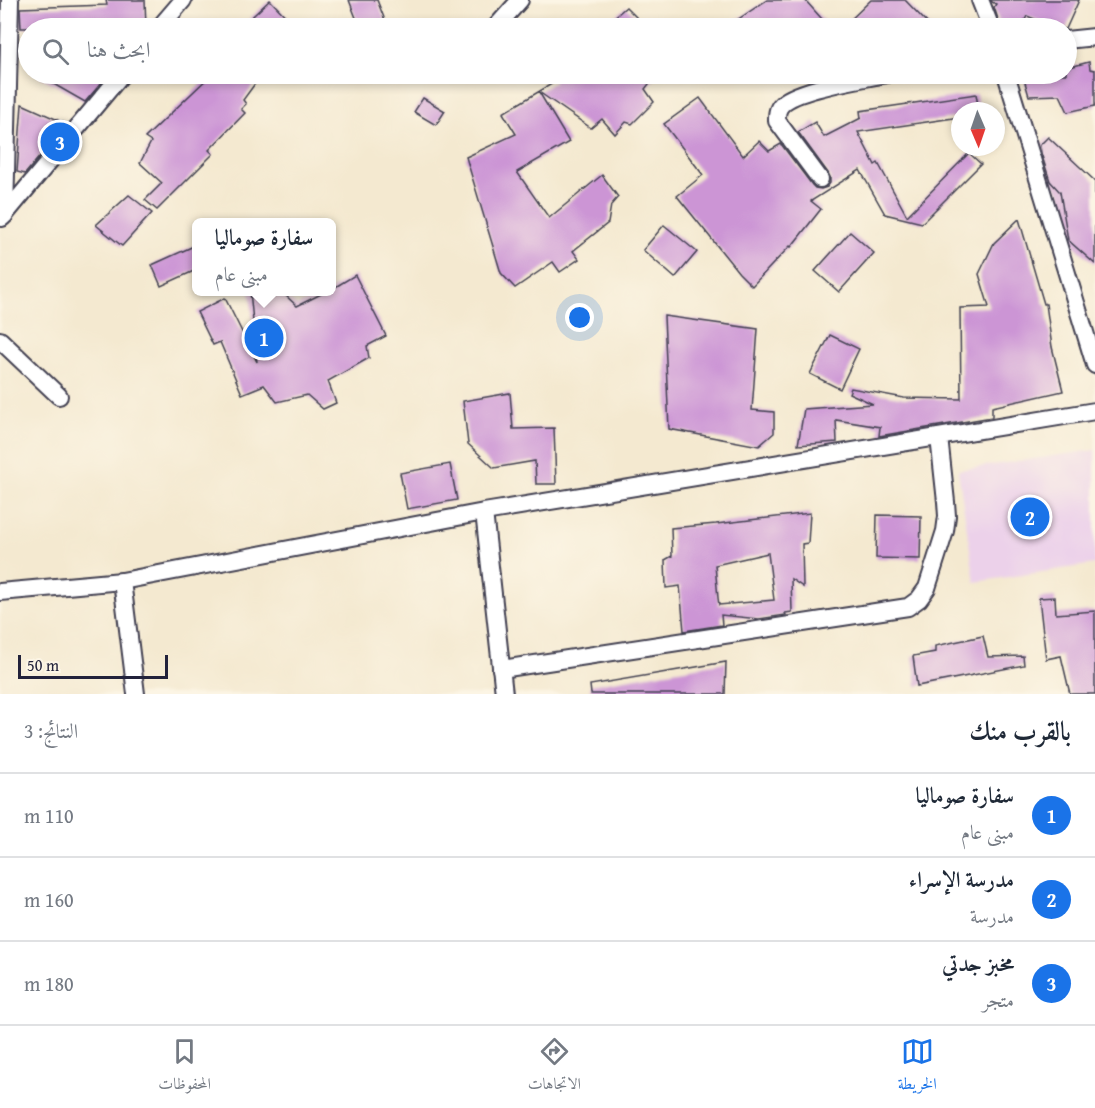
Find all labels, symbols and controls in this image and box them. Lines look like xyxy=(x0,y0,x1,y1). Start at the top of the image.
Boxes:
search box xyxy=(18,18,1077,84)
text: ابحث هنا xyxy=(87,33,151,65)
icon: search xyxy=(39,35,72,68)
north arrow xyxy=(951,102,1005,156)
pin: 3 xyxy=(40,120,80,164)
popup xyxy=(192,218,336,296)
text: سفارة صوماليا xyxy=(215,221,313,253)
text: مبنى عام xyxy=(215,259,268,288)
your location xyxy=(565,303,594,332)
pin: 1 xyxy=(244,316,284,360)
pin: 2 xyxy=(1010,494,1050,540)
scale bar xyxy=(18,652,168,680)
text: 50 m xyxy=(27,653,59,677)
text: بالقرب منك xyxy=(969,711,1071,750)
text: النتائج: 3 xyxy=(24,716,78,745)
text: سفارة صوماليا xyxy=(916,779,1014,811)
text: 110 m xyxy=(24,801,74,830)
text: 1 xyxy=(1046,801,1057,830)
text: مبنى عام xyxy=(961,817,1014,846)
text: مدرسة الإسراء xyxy=(909,863,1014,895)
text: 160 m xyxy=(24,885,74,914)
text: 2 xyxy=(1046,885,1057,914)
text: مدرسة xyxy=(970,901,1014,930)
text: مخبز جدتي xyxy=(942,947,1014,979)
text: 180 m xyxy=(24,969,74,998)
text: 3 xyxy=(1046,969,1057,998)
text: متجر xyxy=(982,985,1014,1014)
tab: المحفوظات xyxy=(158,1035,211,1099)
tab: الاتجاهات xyxy=(528,1035,581,1099)
tab: الخريطة xyxy=(898,1035,937,1099)

